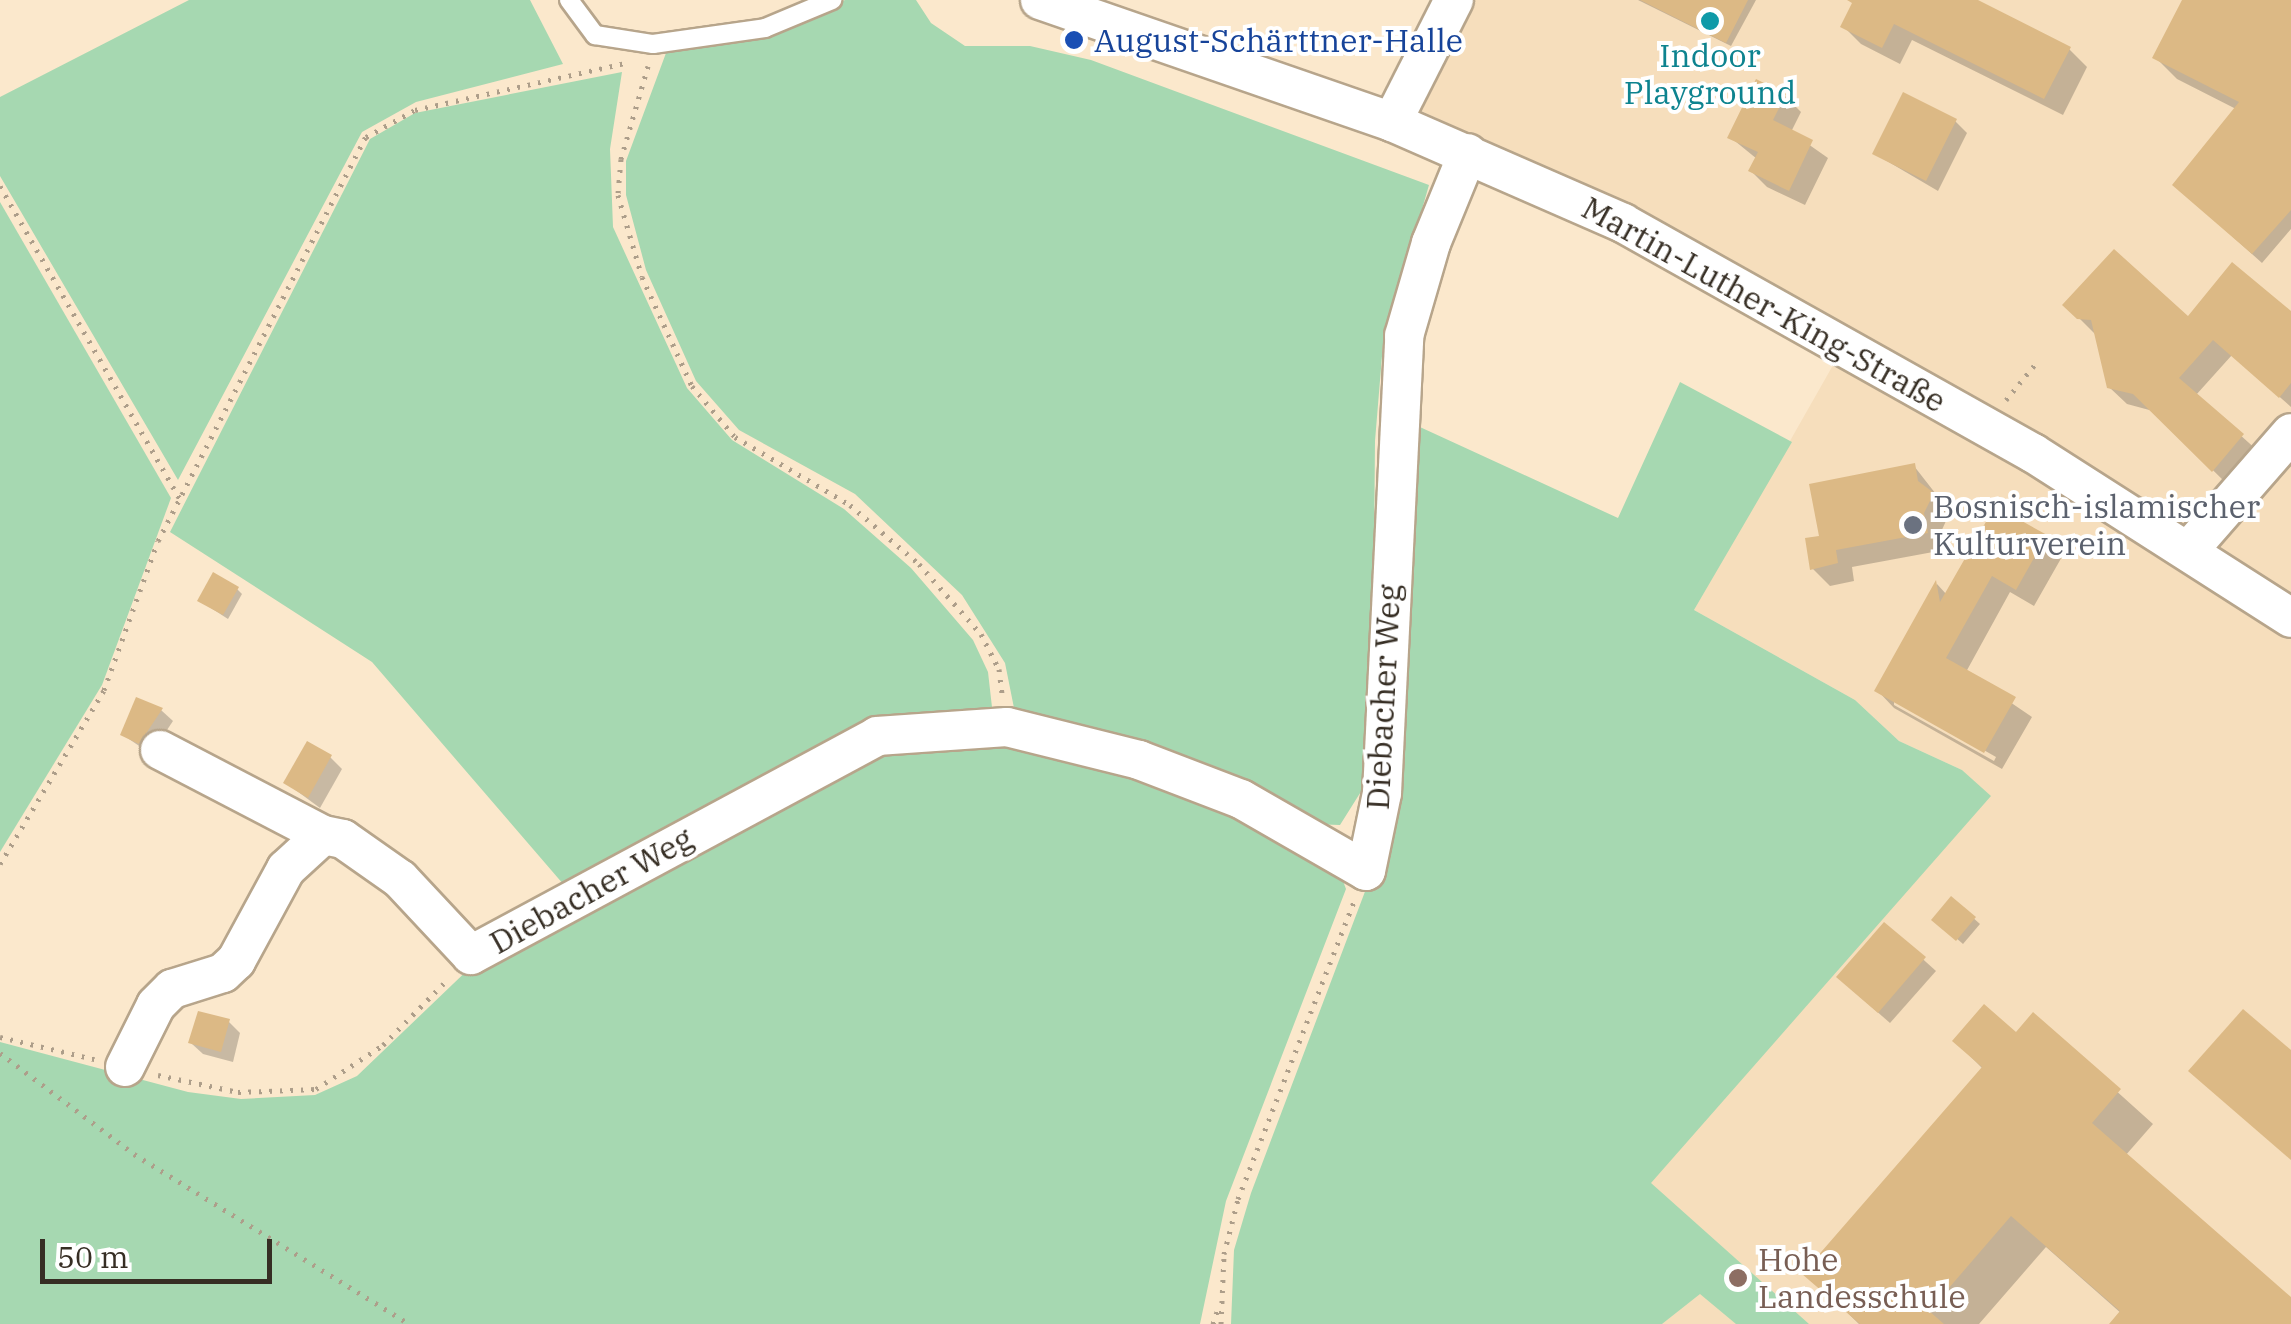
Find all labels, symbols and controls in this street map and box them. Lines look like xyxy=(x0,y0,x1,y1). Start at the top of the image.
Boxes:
marker: Indoor Playground xyxy=(1699,10,1721,32)
place label: August-Schärttner-Halle xyxy=(1094,21,1463,59)
marker: August-Schärttner-Halle xyxy=(1063,29,1085,51)
place label: Indoor Playground xyxy=(1624,37,1796,112)
street label: Martin-Luther-King-Straße xyxy=(1576,188,1952,420)
place label: Bosnisch-islamischer Kulturverein xyxy=(1933,488,2260,563)
marker: Bosnisch-islamischer Kulturverein xyxy=(1902,514,1924,536)
street label: Diebacher Weg xyxy=(1358,583,1408,811)
street label: Diebacher Weg xyxy=(483,818,699,962)
scale bar xyxy=(45,1219,278,1281)
text: 50 m xyxy=(57,1237,129,1276)
place label: Hohe Landesschule xyxy=(1758,1241,1966,1316)
marker: Hohe Landesschule xyxy=(1727,1267,1749,1289)

